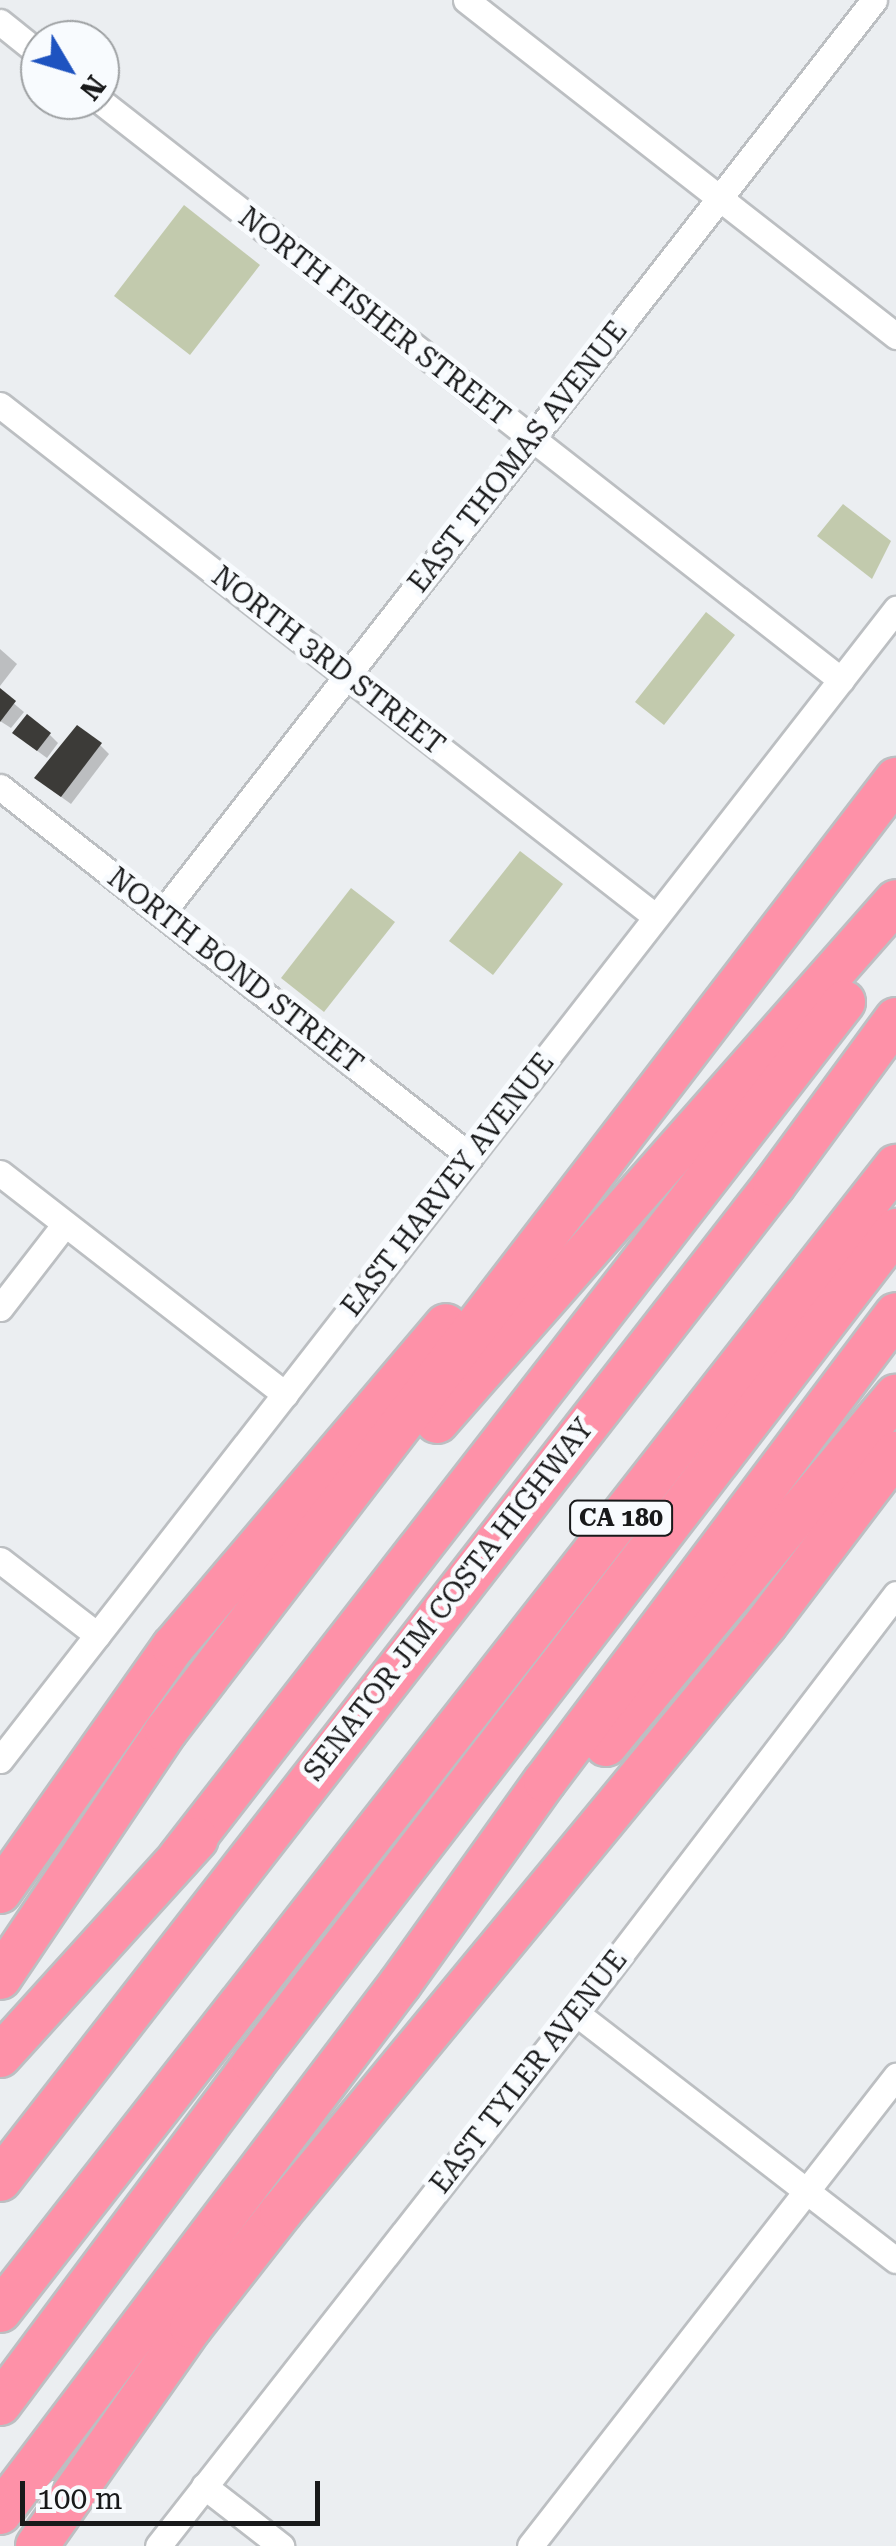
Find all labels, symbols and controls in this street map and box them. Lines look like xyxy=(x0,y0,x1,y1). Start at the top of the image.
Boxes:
north arrow xyxy=(20,20,120,120)
text: N xyxy=(73,69,112,106)
street label: NORTH FISHER STREET xyxy=(232,201,516,433)
street label: EAST THOMAS AVENUE xyxy=(402,315,634,599)
street label: NORTH 3RD STREET xyxy=(205,560,451,762)
street label: NORTH BOND STREET xyxy=(101,861,369,1081)
street label: EAST HARVEY AVENUE xyxy=(335,1047,561,1323)
street label: SENATOR JIM COSTA HIGHWAY xyxy=(297,1412,601,1788)
road number: CA 180 xyxy=(568,1498,674,1538)
street label: EAST TYLER AVENUE xyxy=(424,1944,634,2200)
scale bar xyxy=(25,2461,325,2523)
text: 100 m xyxy=(37,2481,122,2516)

